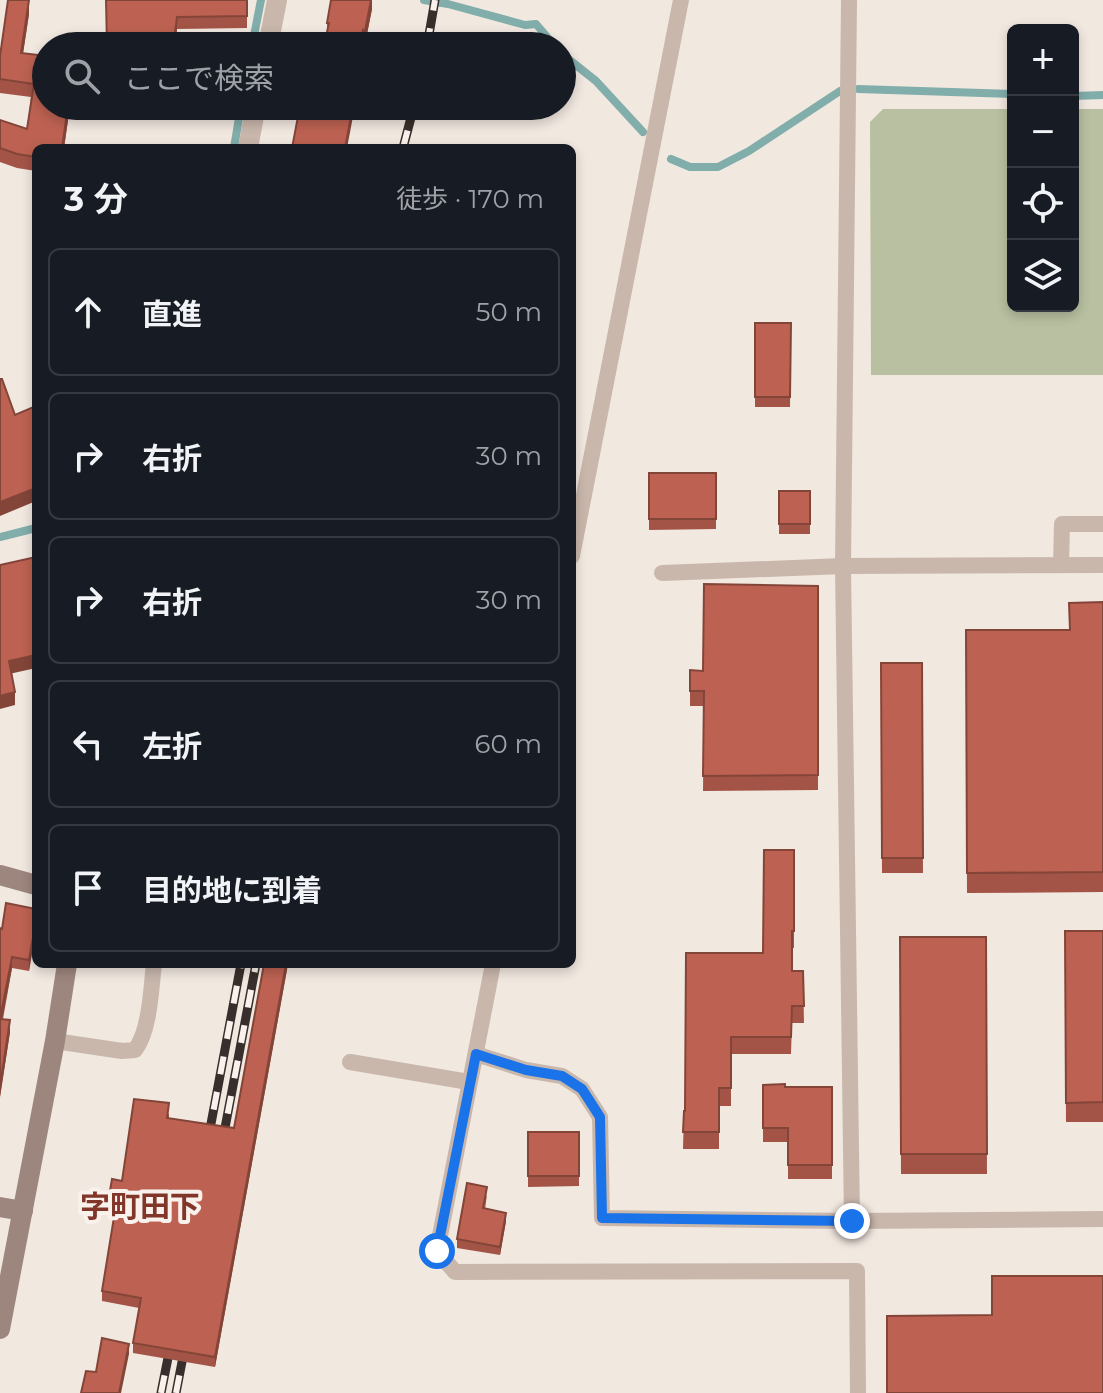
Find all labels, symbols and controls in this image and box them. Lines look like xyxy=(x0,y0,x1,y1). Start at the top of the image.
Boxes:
map controls xyxy=(1007,24,1079,312)
button: + xyxy=(1007,24,1079,96)
search box xyxy=(32,32,576,120)
icon: search xyxy=(60,54,104,98)
text: ここで検索 xyxy=(124,60,274,97)
button: − xyxy=(1007,96,1079,168)
button: locate xyxy=(1007,168,1079,240)
text: 3 分 xyxy=(64,178,128,220)
text: 徒歩 · 170 m xyxy=(396,183,544,215)
button: layers xyxy=(1007,240,1079,312)
icon: ahead xyxy=(66,290,110,334)
text: 直進 xyxy=(142,296,202,333)
text: 50 m xyxy=(476,296,542,328)
icon: right xyxy=(66,434,110,478)
text: 右折 xyxy=(142,440,202,477)
text: 30 m xyxy=(476,440,542,472)
icon: right xyxy=(66,578,110,622)
text: 右折 xyxy=(142,584,202,621)
text: 30 m xyxy=(476,584,542,616)
icon: left xyxy=(66,722,110,766)
text: 左折 xyxy=(142,728,202,765)
text: 60 m xyxy=(475,728,542,760)
icon: arrive xyxy=(66,866,110,910)
text: 目的地に到着 xyxy=(142,872,322,909)
district label: 字町田下 xyxy=(80,1188,200,1225)
route end xyxy=(834,1203,870,1239)
route start xyxy=(419,1233,455,1269)

